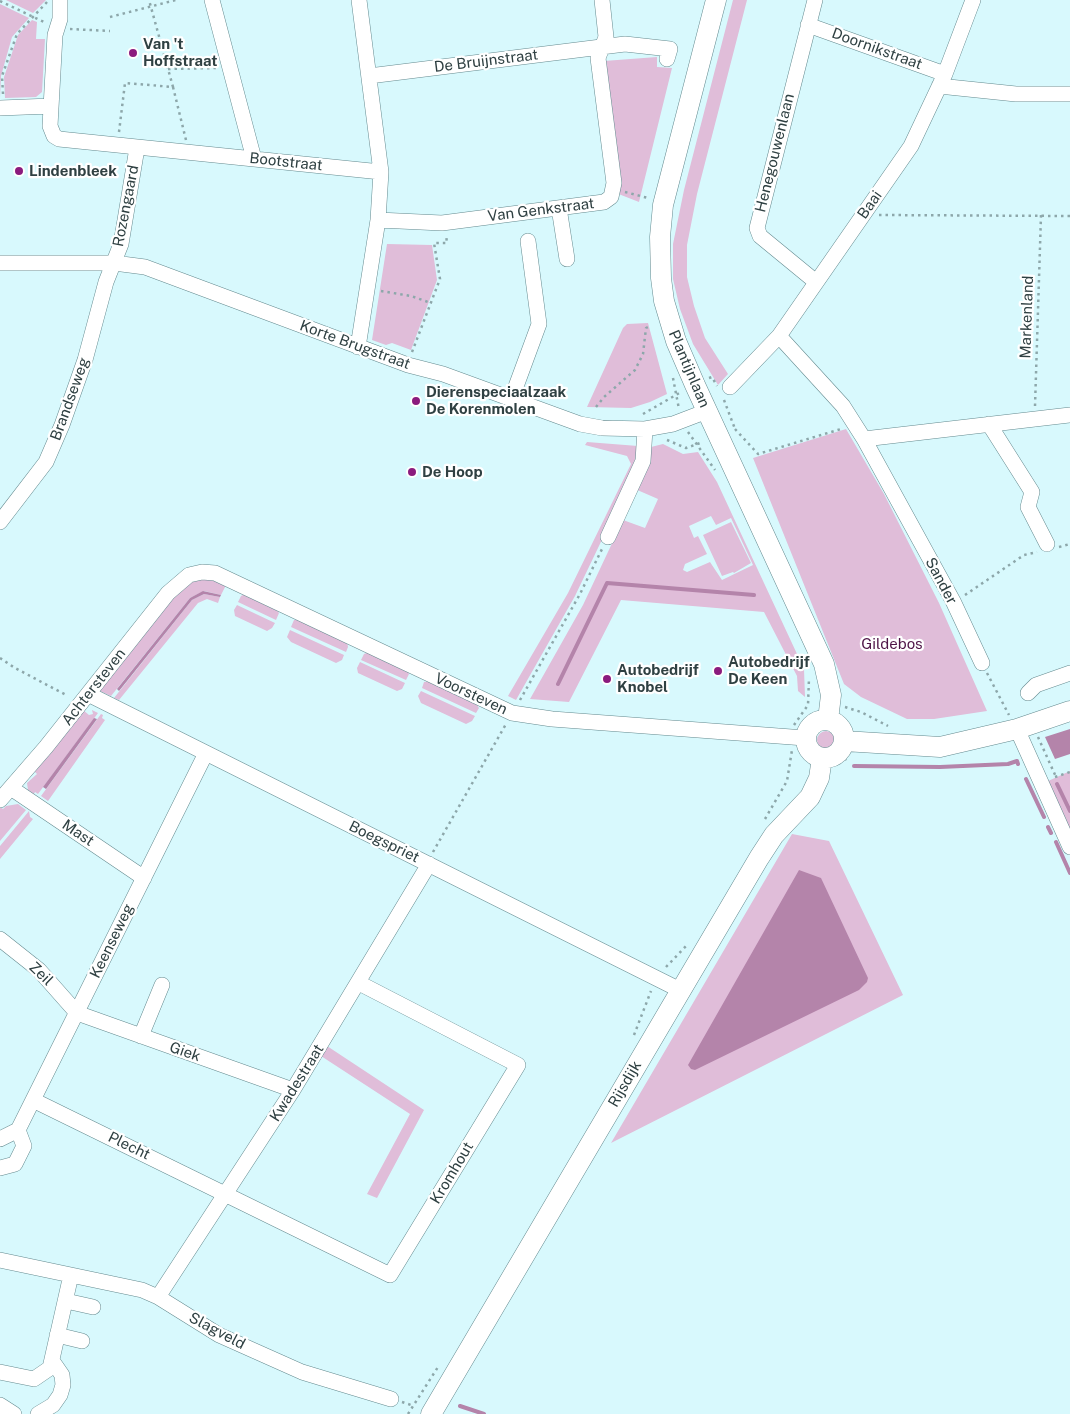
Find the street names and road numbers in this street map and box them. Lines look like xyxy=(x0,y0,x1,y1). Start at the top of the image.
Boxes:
street label: Doornikstraat xyxy=(829,24,925,74)
street label: De Bruijnstraat xyxy=(433,46,539,76)
street label: Henegouwenlaan xyxy=(752,92,798,214)
street label: Bootstraat xyxy=(249,149,323,175)
street label: Rozengaard xyxy=(109,164,143,248)
street label: Baai xyxy=(854,187,886,223)
street label: Van Genkstraat xyxy=(487,195,595,225)
street label: Markenland xyxy=(1017,275,1037,359)
street label: Korte Brugstraat xyxy=(297,317,413,373)
street label: Plantijnlaan xyxy=(665,327,713,411)
street label: Brandseweg xyxy=(47,355,93,443)
street label: Sander xyxy=(921,555,961,607)
street label: Achtersteven xyxy=(58,645,130,729)
street label: Voorsteven xyxy=(432,669,510,719)
street label: Mast xyxy=(59,816,97,850)
street label: Boegspriet xyxy=(346,817,422,867)
street label: Keenseweg xyxy=(86,901,138,981)
street label: Zeil xyxy=(25,958,57,990)
street label: Giek xyxy=(167,1038,203,1066)
street label: Kwadestraat xyxy=(266,1041,328,1125)
street label: Rijsdijk xyxy=(605,1058,645,1110)
street label: Plecht xyxy=(105,1128,153,1164)
street label: Kromhout xyxy=(426,1139,478,1207)
street label: Slagveld xyxy=(186,1309,248,1353)

